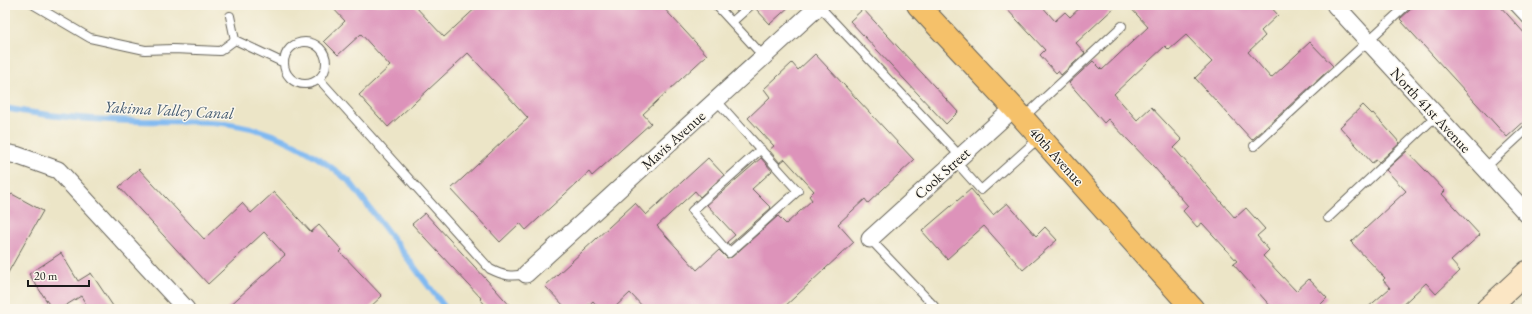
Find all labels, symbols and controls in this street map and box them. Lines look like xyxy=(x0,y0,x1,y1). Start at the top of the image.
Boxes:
street label: North 41st Avenue xyxy=(1387,63,1475,157)
water label: Yakima Valley Canal xyxy=(104,96,235,124)
street label: Mavis Avenue xyxy=(637,106,709,174)
street label: 40th Avenue xyxy=(1026,123,1089,190)
street label: Cook Street xyxy=(910,143,974,203)
scale bar xyxy=(28,262,89,288)
text: 20 m xyxy=(34,268,58,284)

